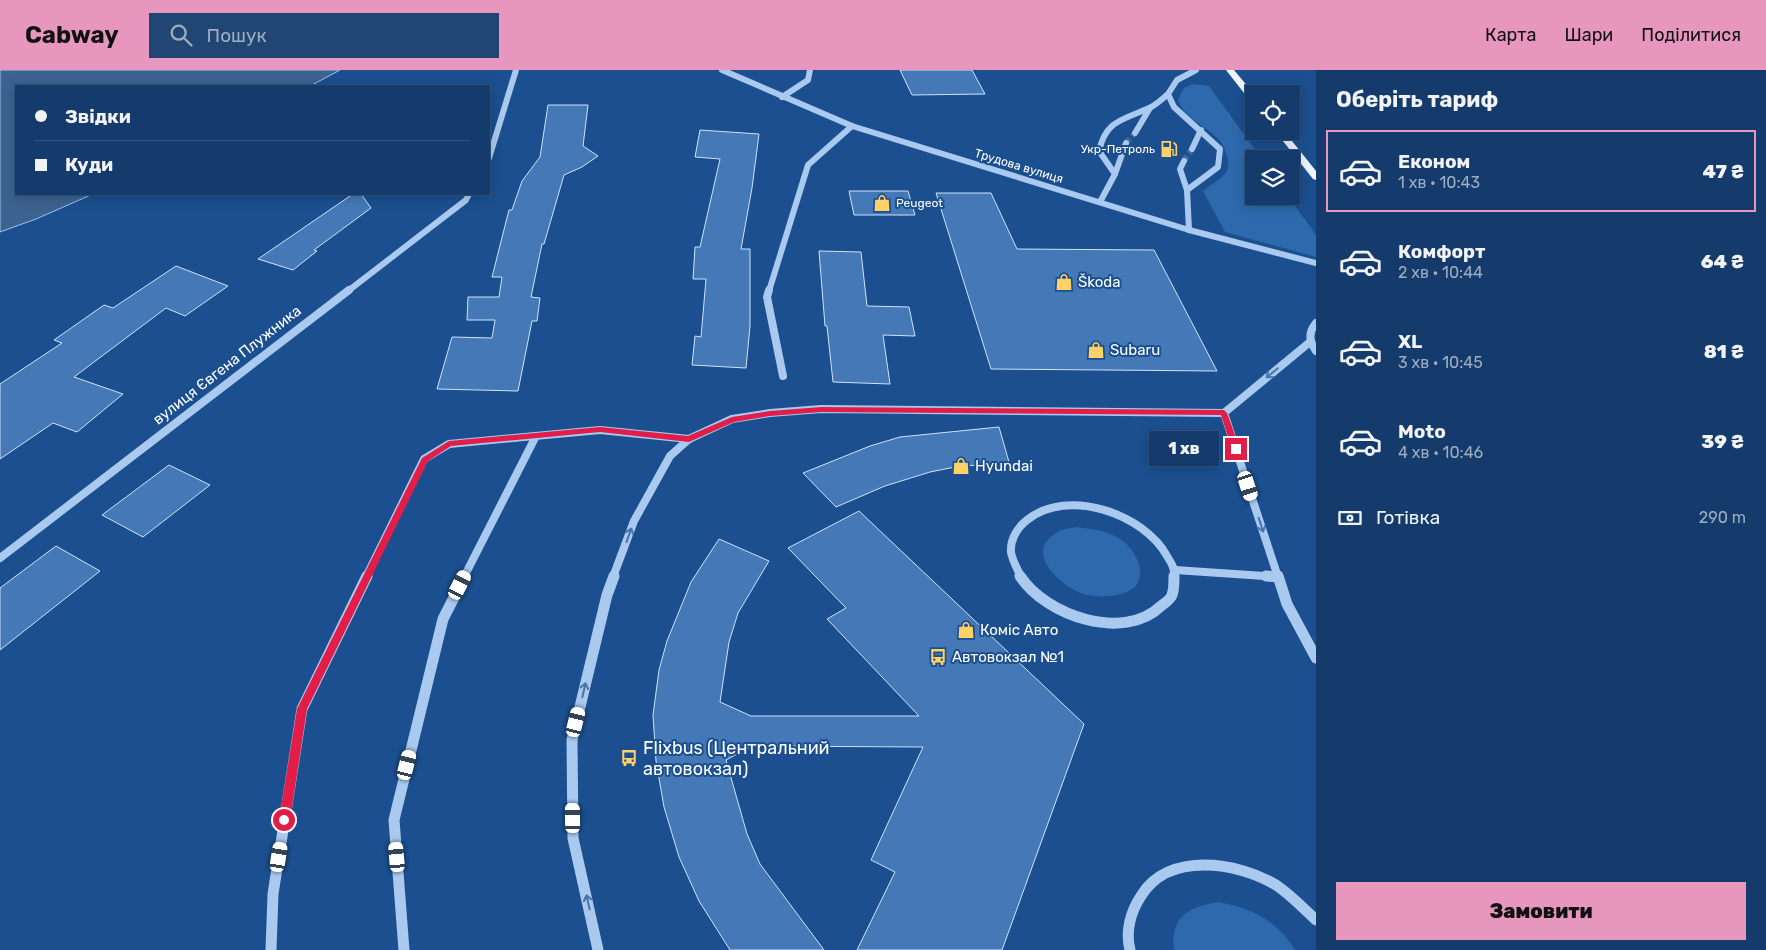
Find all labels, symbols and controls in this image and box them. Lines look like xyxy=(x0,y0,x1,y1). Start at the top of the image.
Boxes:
search box xyxy=(149,13,499,58)
text: Cabway xyxy=(25,21,119,49)
icon: search xyxy=(167,21,195,49)
text: Пошук xyxy=(207,24,267,47)
text: Карта xyxy=(1485,24,1536,46)
text: Шари xyxy=(1564,24,1613,46)
text: Поділитися xyxy=(1641,24,1741,46)
map controls xyxy=(1245,85,1300,205)
button: locate xyxy=(1245,85,1300,140)
text: Оберіть тариф xyxy=(1336,86,1498,113)
text: Звідки xyxy=(65,105,131,128)
fuel station icon: Укр-Петроль xyxy=(1159,139,1179,159)
place label: Укр-Петроль xyxy=(1081,142,1155,156)
street label: Трудова вулиця xyxy=(973,146,1065,186)
icon: car xyxy=(1338,149,1383,194)
button: layers xyxy=(1245,150,1300,205)
text: Економ xyxy=(1398,150,1470,173)
text: Куди xyxy=(65,153,113,176)
text: 47 ₴ xyxy=(1703,160,1744,183)
text: 1 хв · 10:43 xyxy=(1398,173,1480,192)
shop icon: Peugeot xyxy=(872,193,892,213)
place label: Peugeot xyxy=(896,196,943,210)
icon: car xyxy=(1338,239,1383,284)
text: Комфорт xyxy=(1398,240,1485,263)
text: 64 ₴ xyxy=(1701,250,1744,273)
text: 2 хв · 10:44 xyxy=(1398,263,1483,282)
shop icon: Škoda xyxy=(1054,272,1074,292)
place label: Škoda xyxy=(1078,273,1121,291)
street label: вулиця Євгена Плужника xyxy=(149,302,305,428)
icon: car xyxy=(1338,329,1383,374)
text: XL xyxy=(1398,330,1422,353)
shop icon: Subaru xyxy=(1086,340,1106,360)
text: 81 ₴ xyxy=(1704,340,1744,363)
place label: Subaru xyxy=(1110,341,1160,359)
text: 3 хв · 10:45 xyxy=(1398,353,1483,372)
one-way arrow xyxy=(1266,367,1279,378)
icon: car xyxy=(1338,419,1383,464)
text: Moto xyxy=(1398,420,1446,443)
text: 39 ₴ xyxy=(1701,430,1744,453)
callout: 1 хв xyxy=(1148,432,1218,466)
route end xyxy=(1225,438,1247,460)
text: 1 хв xyxy=(1168,439,1200,458)
text: 4 хв · 10:46 xyxy=(1398,443,1483,462)
shop icon: Hyundai xyxy=(951,456,971,476)
place label: Hyundai xyxy=(975,457,1033,475)
car xyxy=(1236,469,1259,503)
icon: cash xyxy=(1336,504,1364,532)
text: Готівка xyxy=(1376,506,1440,529)
text: 290 m xyxy=(1699,508,1746,527)
one-way arrow xyxy=(1256,517,1266,533)
one-way arrow xyxy=(625,527,634,543)
car xyxy=(446,568,473,602)
shop icon: Коміс Авто xyxy=(956,620,976,640)
place label: Коміс Авто xyxy=(980,621,1058,639)
bus stop icon: Автовокзал №1 xyxy=(928,647,948,667)
place label: Автовокзал №1 xyxy=(952,648,1064,666)
one-way arrow xyxy=(580,683,589,699)
car xyxy=(565,706,586,738)
place label: Flixbus (Центральний автовокзал) xyxy=(643,737,830,780)
bus stop icon: Flixbus (Центральний автовокзал) xyxy=(619,748,639,768)
car xyxy=(396,749,417,781)
car xyxy=(565,803,580,833)
route start xyxy=(273,809,295,831)
car xyxy=(269,841,288,873)
car xyxy=(388,841,405,873)
button: Замовити xyxy=(1336,882,1746,940)
one-way arrow xyxy=(583,895,592,911)

